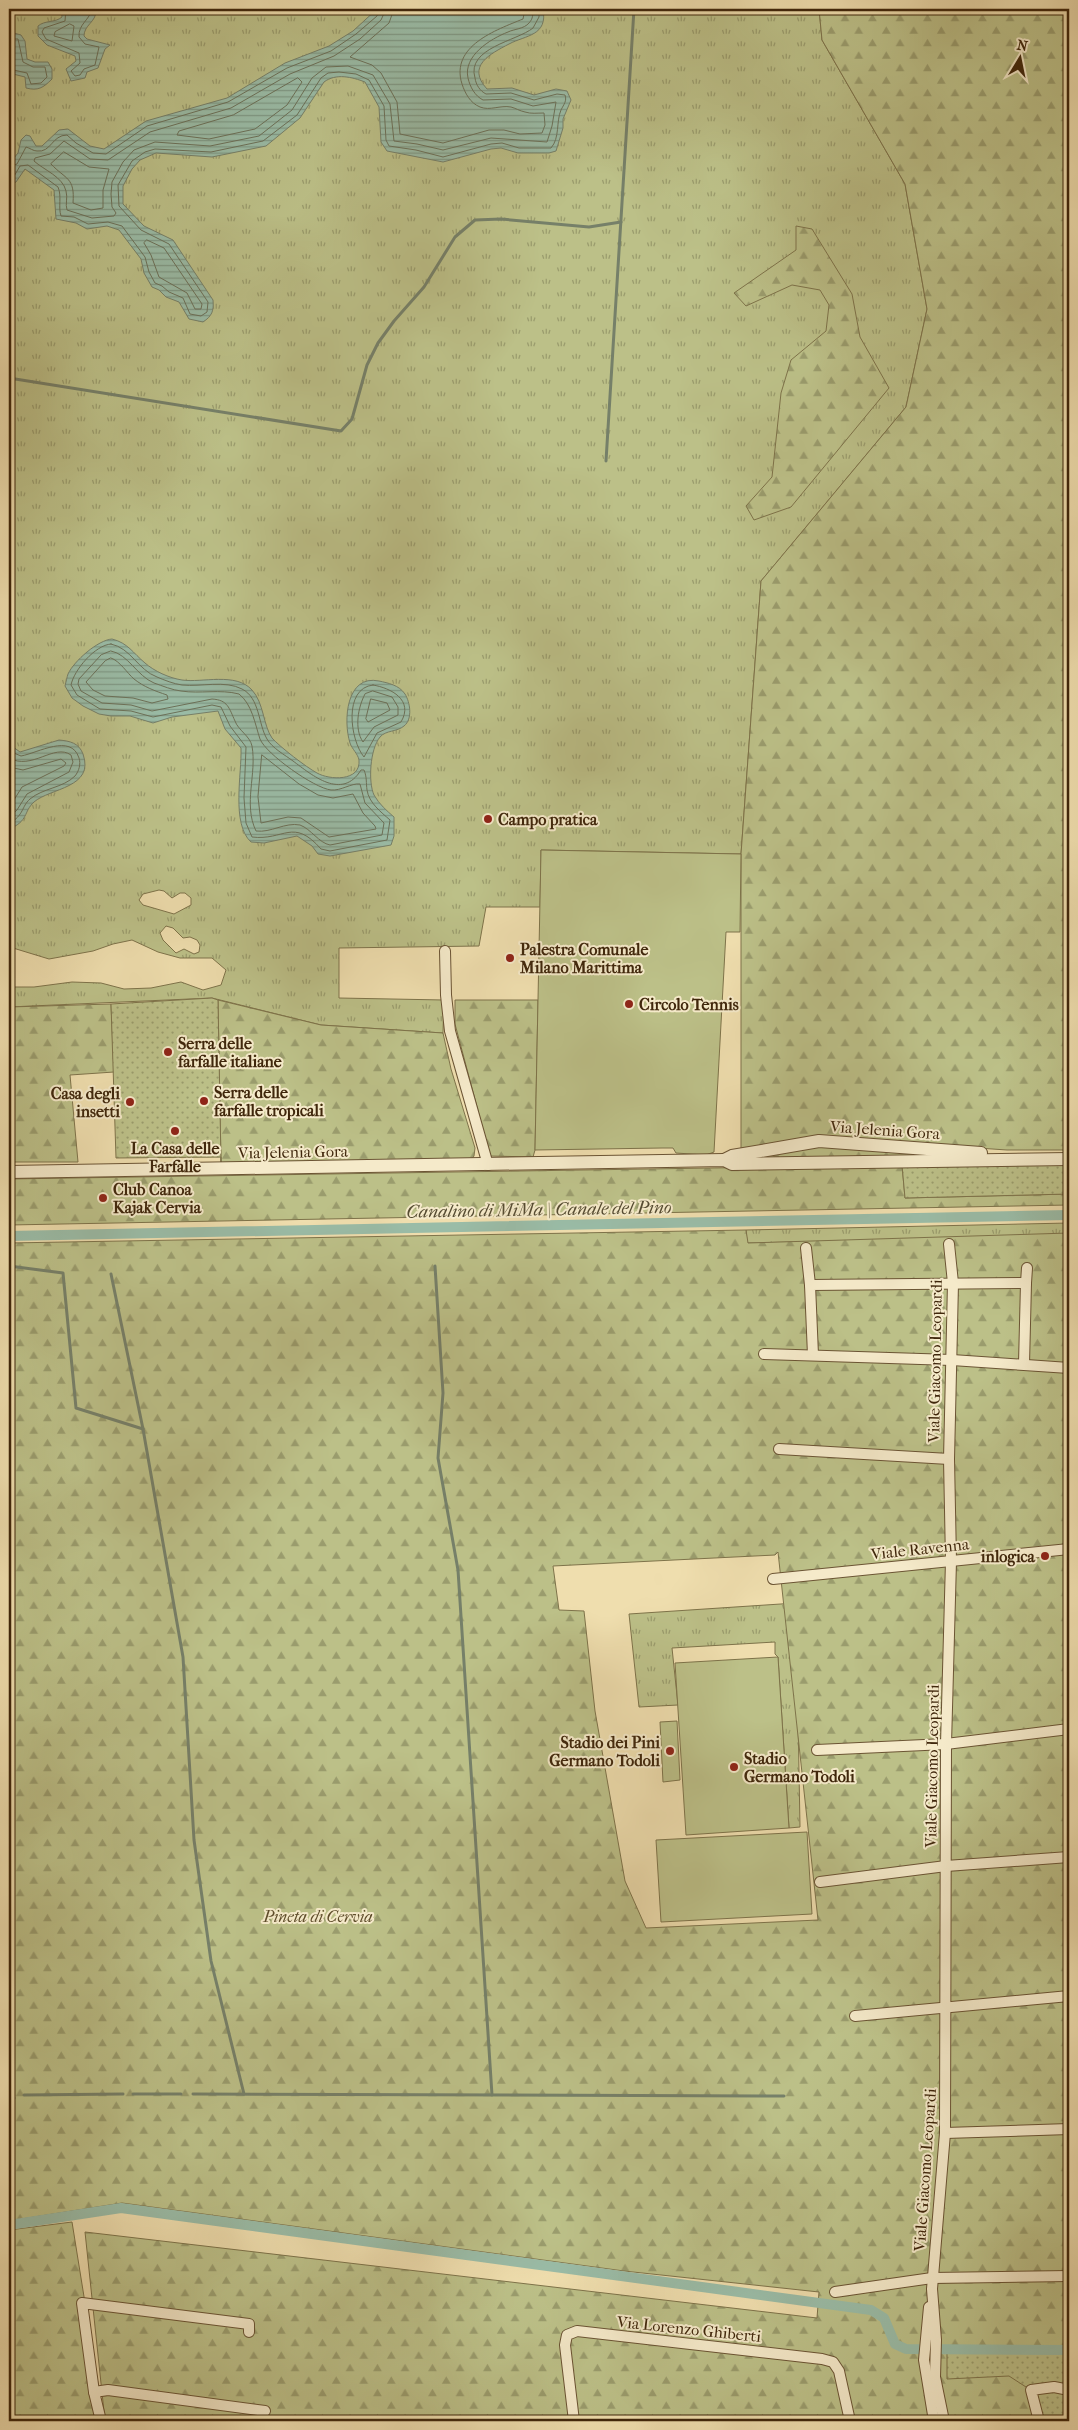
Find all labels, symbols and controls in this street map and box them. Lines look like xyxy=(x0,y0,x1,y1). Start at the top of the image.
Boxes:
north arrow xyxy=(996,32,1046,82)
text: N xyxy=(1015,36,1029,55)
place label: Campo pratica xyxy=(498,810,598,830)
marker: Campo pratica xyxy=(482,813,494,825)
place label: Palestra Comunale Milano Marittima xyxy=(519,940,648,977)
marker: Palestra Comunale Milano Marittima xyxy=(504,952,516,964)
place label: Circolo Tennis xyxy=(639,995,739,1014)
marker: Circolo Tennis xyxy=(623,998,635,1010)
place label: Serra delle farfalle italiane xyxy=(177,1034,282,1071)
marker: Serra delle farfalle italiane xyxy=(162,1046,174,1058)
place label: Serra delle farfalle tropicali xyxy=(213,1083,324,1121)
place label: Casa degli insetti xyxy=(51,1084,120,1121)
marker: Serra delle farfalle tropicali xyxy=(198,1095,210,1107)
marker: Casa degli insetti xyxy=(124,1096,136,1108)
street label: Via Jelenia Gora xyxy=(828,1117,941,1143)
marker: La Casa delle Farfalle xyxy=(169,1125,181,1137)
place label: La Casa delle Farfalle xyxy=(131,1139,219,1176)
street label: Via Jelenia Gora xyxy=(237,1142,349,1162)
place label: Club Canoa Kajak Cervia xyxy=(113,1180,202,1217)
marker: Club Canoa Kajak Cervia xyxy=(97,1192,109,1204)
water label: Canalino di MiMa | Canale del Pino xyxy=(406,1197,672,1223)
street label: Viale Giacomo Leopardi xyxy=(924,1279,946,1444)
street label: Viale Ravenna xyxy=(869,1534,971,1564)
place label: inlogica xyxy=(980,1547,1036,1567)
marker: inlogica xyxy=(1039,1550,1051,1562)
street label: Viale Giacomo Leopardi xyxy=(921,1684,943,1849)
place label: Stadio dei Pini Germano Todoli xyxy=(549,1733,660,1770)
marker: Stadio dei Pini Germano Todoli xyxy=(664,1745,676,1757)
place label: Stadio Germano Todoli xyxy=(744,1749,855,1786)
marker: Stadio Germano Todoli xyxy=(728,1761,740,1773)
park label: Pineta di Cervia xyxy=(262,1907,373,1926)
street label: Viale Giacomo Leopardi xyxy=(910,2088,940,2253)
street label: Via Lorenzo Ghiberti xyxy=(615,2312,762,2346)

